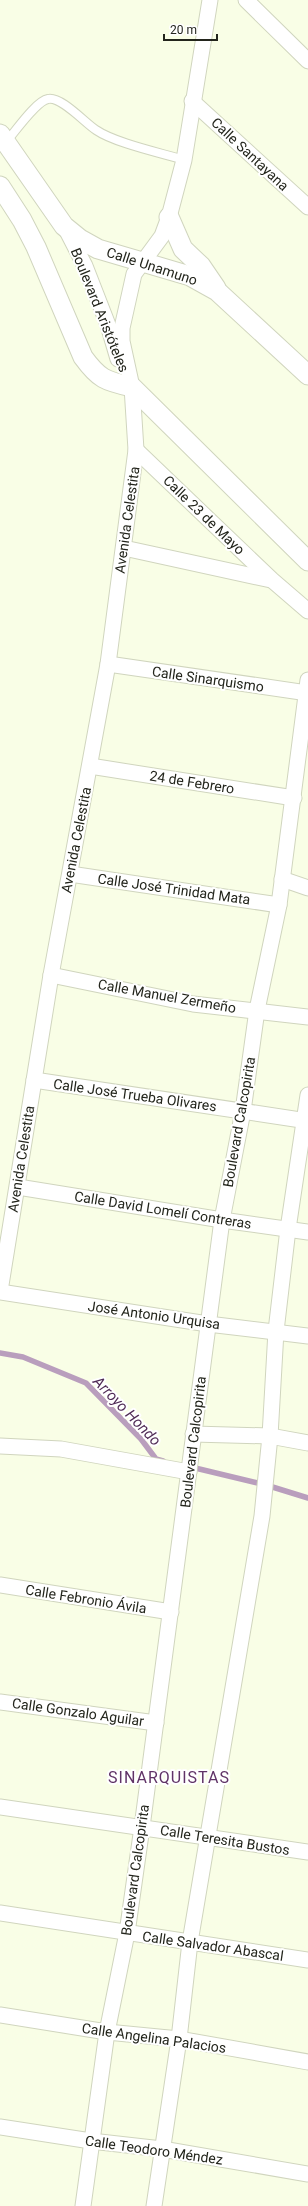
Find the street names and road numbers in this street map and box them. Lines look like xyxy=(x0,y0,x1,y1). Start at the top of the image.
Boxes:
street label: Calle Santayana xyxy=(208,114,292,194)
street label: Calle Unamuno xyxy=(105,244,199,288)
street label: Boulevard Aristóteles xyxy=(68,246,132,374)
street label: Avenida Celestita xyxy=(112,466,142,574)
street label: Calle 23 de Mayo xyxy=(160,472,248,558)
street label: Calle Sinarquismo xyxy=(151,663,265,695)
street label: 24 de Febrero xyxy=(149,767,235,797)
street label: Avenida Celestita xyxy=(58,786,94,894)
street label: Calle José Trinidad Mata xyxy=(97,870,251,908)
street label: Calle Manuel Zermeño xyxy=(97,976,237,1016)
street label: Boulevard Calcopirita xyxy=(220,1055,258,1189)
street label: Calle José Trueba Olivares xyxy=(52,1076,218,1114)
street label: Avenida Celestita xyxy=(5,1105,37,1213)
street label: Calle David Lomelí Contreras xyxy=(73,1188,253,1232)
street label: José Antonio Urquisa xyxy=(87,1298,221,1332)
street label: Boulevard Calcopirita xyxy=(177,1375,209,1509)
street label: Calle Febronio Ávila xyxy=(24,1581,148,1616)
street label: Calle Gonzalo Aguilar xyxy=(11,1695,145,1729)
street label: Boulevard Calcopirita xyxy=(118,1803,152,1937)
street label: Calle Teresita Bustos xyxy=(159,1822,291,1858)
street label: Calle Salvador Abascal xyxy=(141,1928,285,1964)
street label: Calle Angelina Palacios xyxy=(81,2020,227,2056)
street label: Calle Teodoro Méndez xyxy=(84,2132,224,2168)

